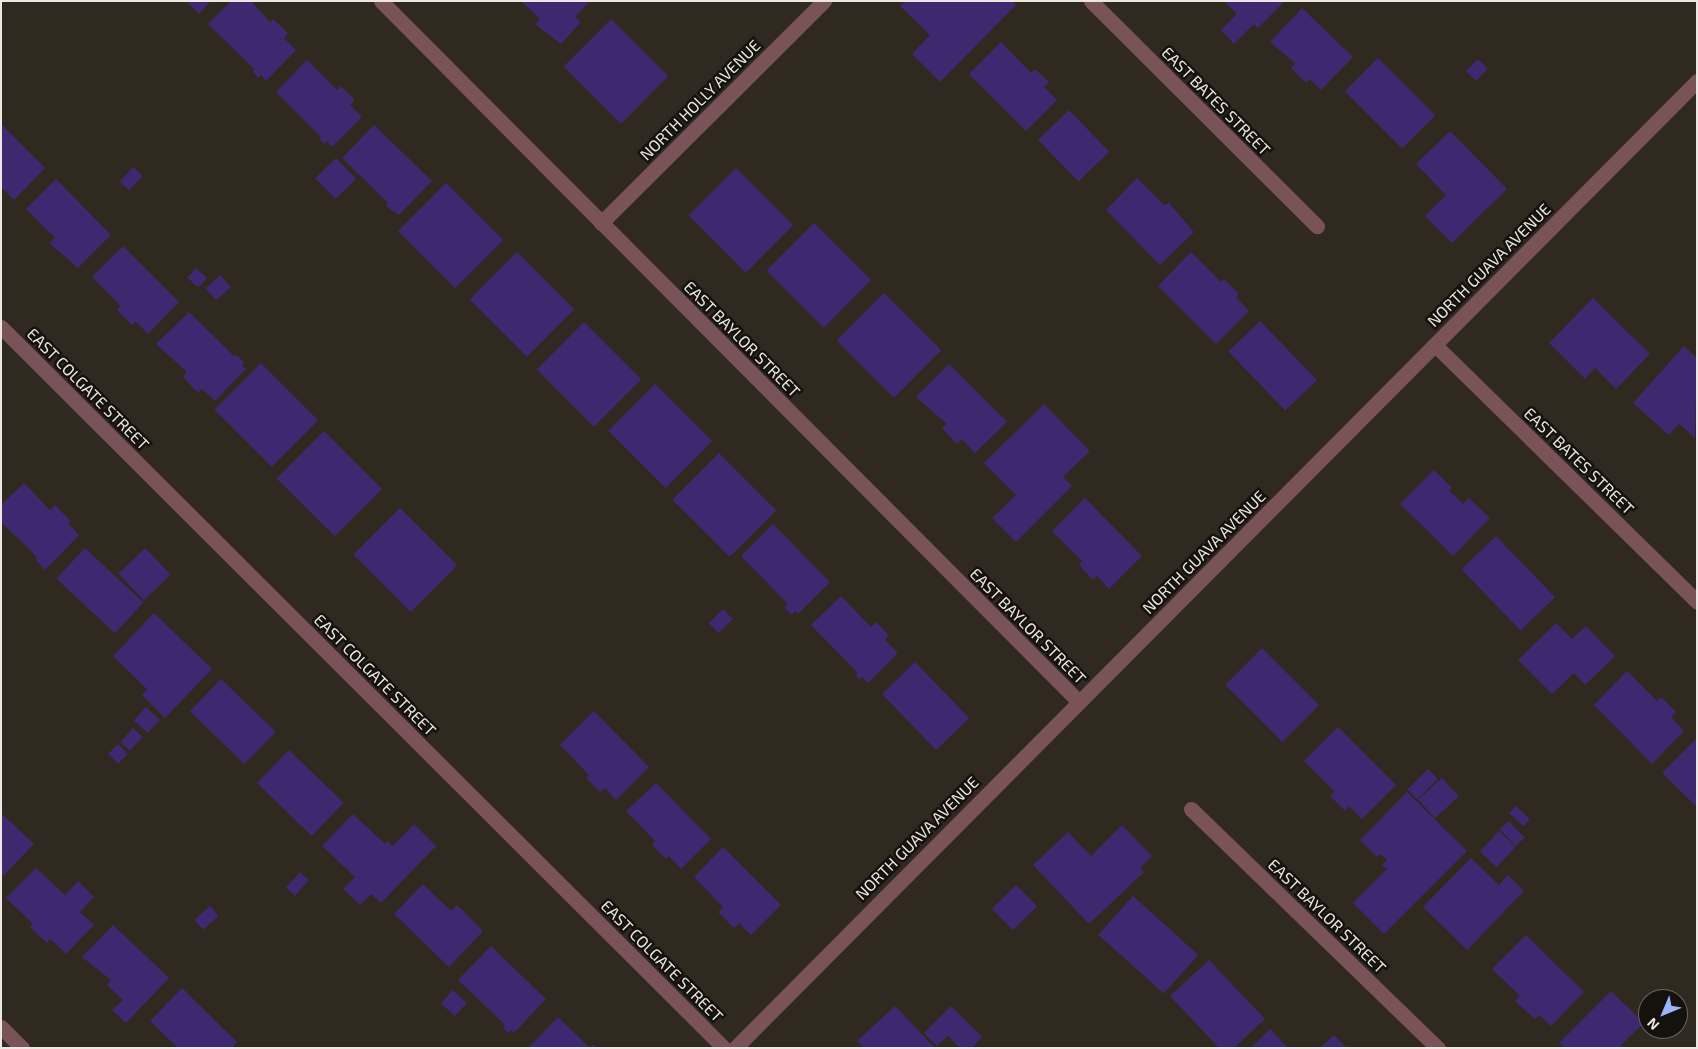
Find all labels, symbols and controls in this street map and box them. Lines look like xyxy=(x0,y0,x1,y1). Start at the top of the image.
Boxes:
street label: NORTH HOLLY AVENUE xyxy=(635,35,765,165)
street label: EAST BATES STREET xyxy=(1158,43,1274,159)
street label: NORTH GUAVA AVENUE xyxy=(1423,199,1555,331)
street label: EAST BAYLOR STREET xyxy=(680,277,804,401)
street label: EAST COLGATE STREET xyxy=(23,324,153,454)
street label: EAST BATES STREET xyxy=(1520,403,1638,519)
street label: NORTH GUAVA AVENUE xyxy=(1138,486,1270,618)
street label: EAST BAYLOR STREET xyxy=(966,564,1090,688)
street label: EAST COLGATE STREET xyxy=(310,610,440,740)
street label: NORTH GUAVA AVENUE xyxy=(851,772,983,904)
street label: EAST BAYLOR STREET xyxy=(1264,855,1390,977)
street label: EAST COLGATE STREET xyxy=(597,896,727,1026)
north arrow xyxy=(1638,989,1688,1039)
text: N xyxy=(1643,1015,1662,1034)

